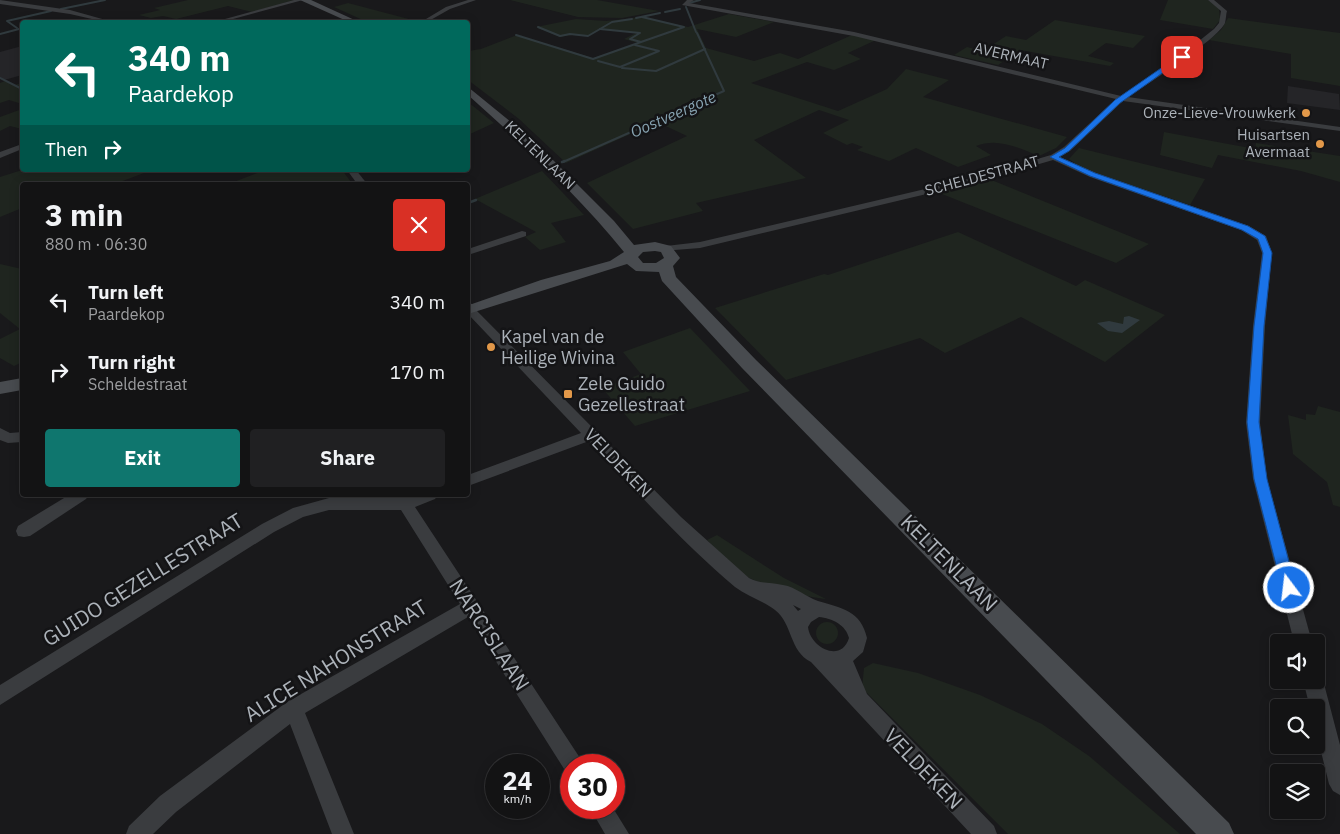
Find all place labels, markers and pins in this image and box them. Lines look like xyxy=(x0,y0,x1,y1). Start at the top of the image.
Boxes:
pin xyxy=(1161,36,1203,78)
place label: Onze-Lieve-Vrouwkerk xyxy=(1143,103,1296,122)
marker: Onze-Lieve-Vrouwkerk xyxy=(1300,107,1312,119)
place label: Huisartsen Avermaat xyxy=(1237,125,1310,161)
marker: Huisartsen Avermaat xyxy=(1314,138,1326,150)
place label: Kapel van de Heilige Wivina xyxy=(501,325,615,369)
marker: Kapel van de Heilige Wivina xyxy=(485,341,497,353)
place label: Zele Guido Gezellestraat xyxy=(578,372,685,416)
marker: Zele Guido Gezellestraat xyxy=(562,388,574,400)

